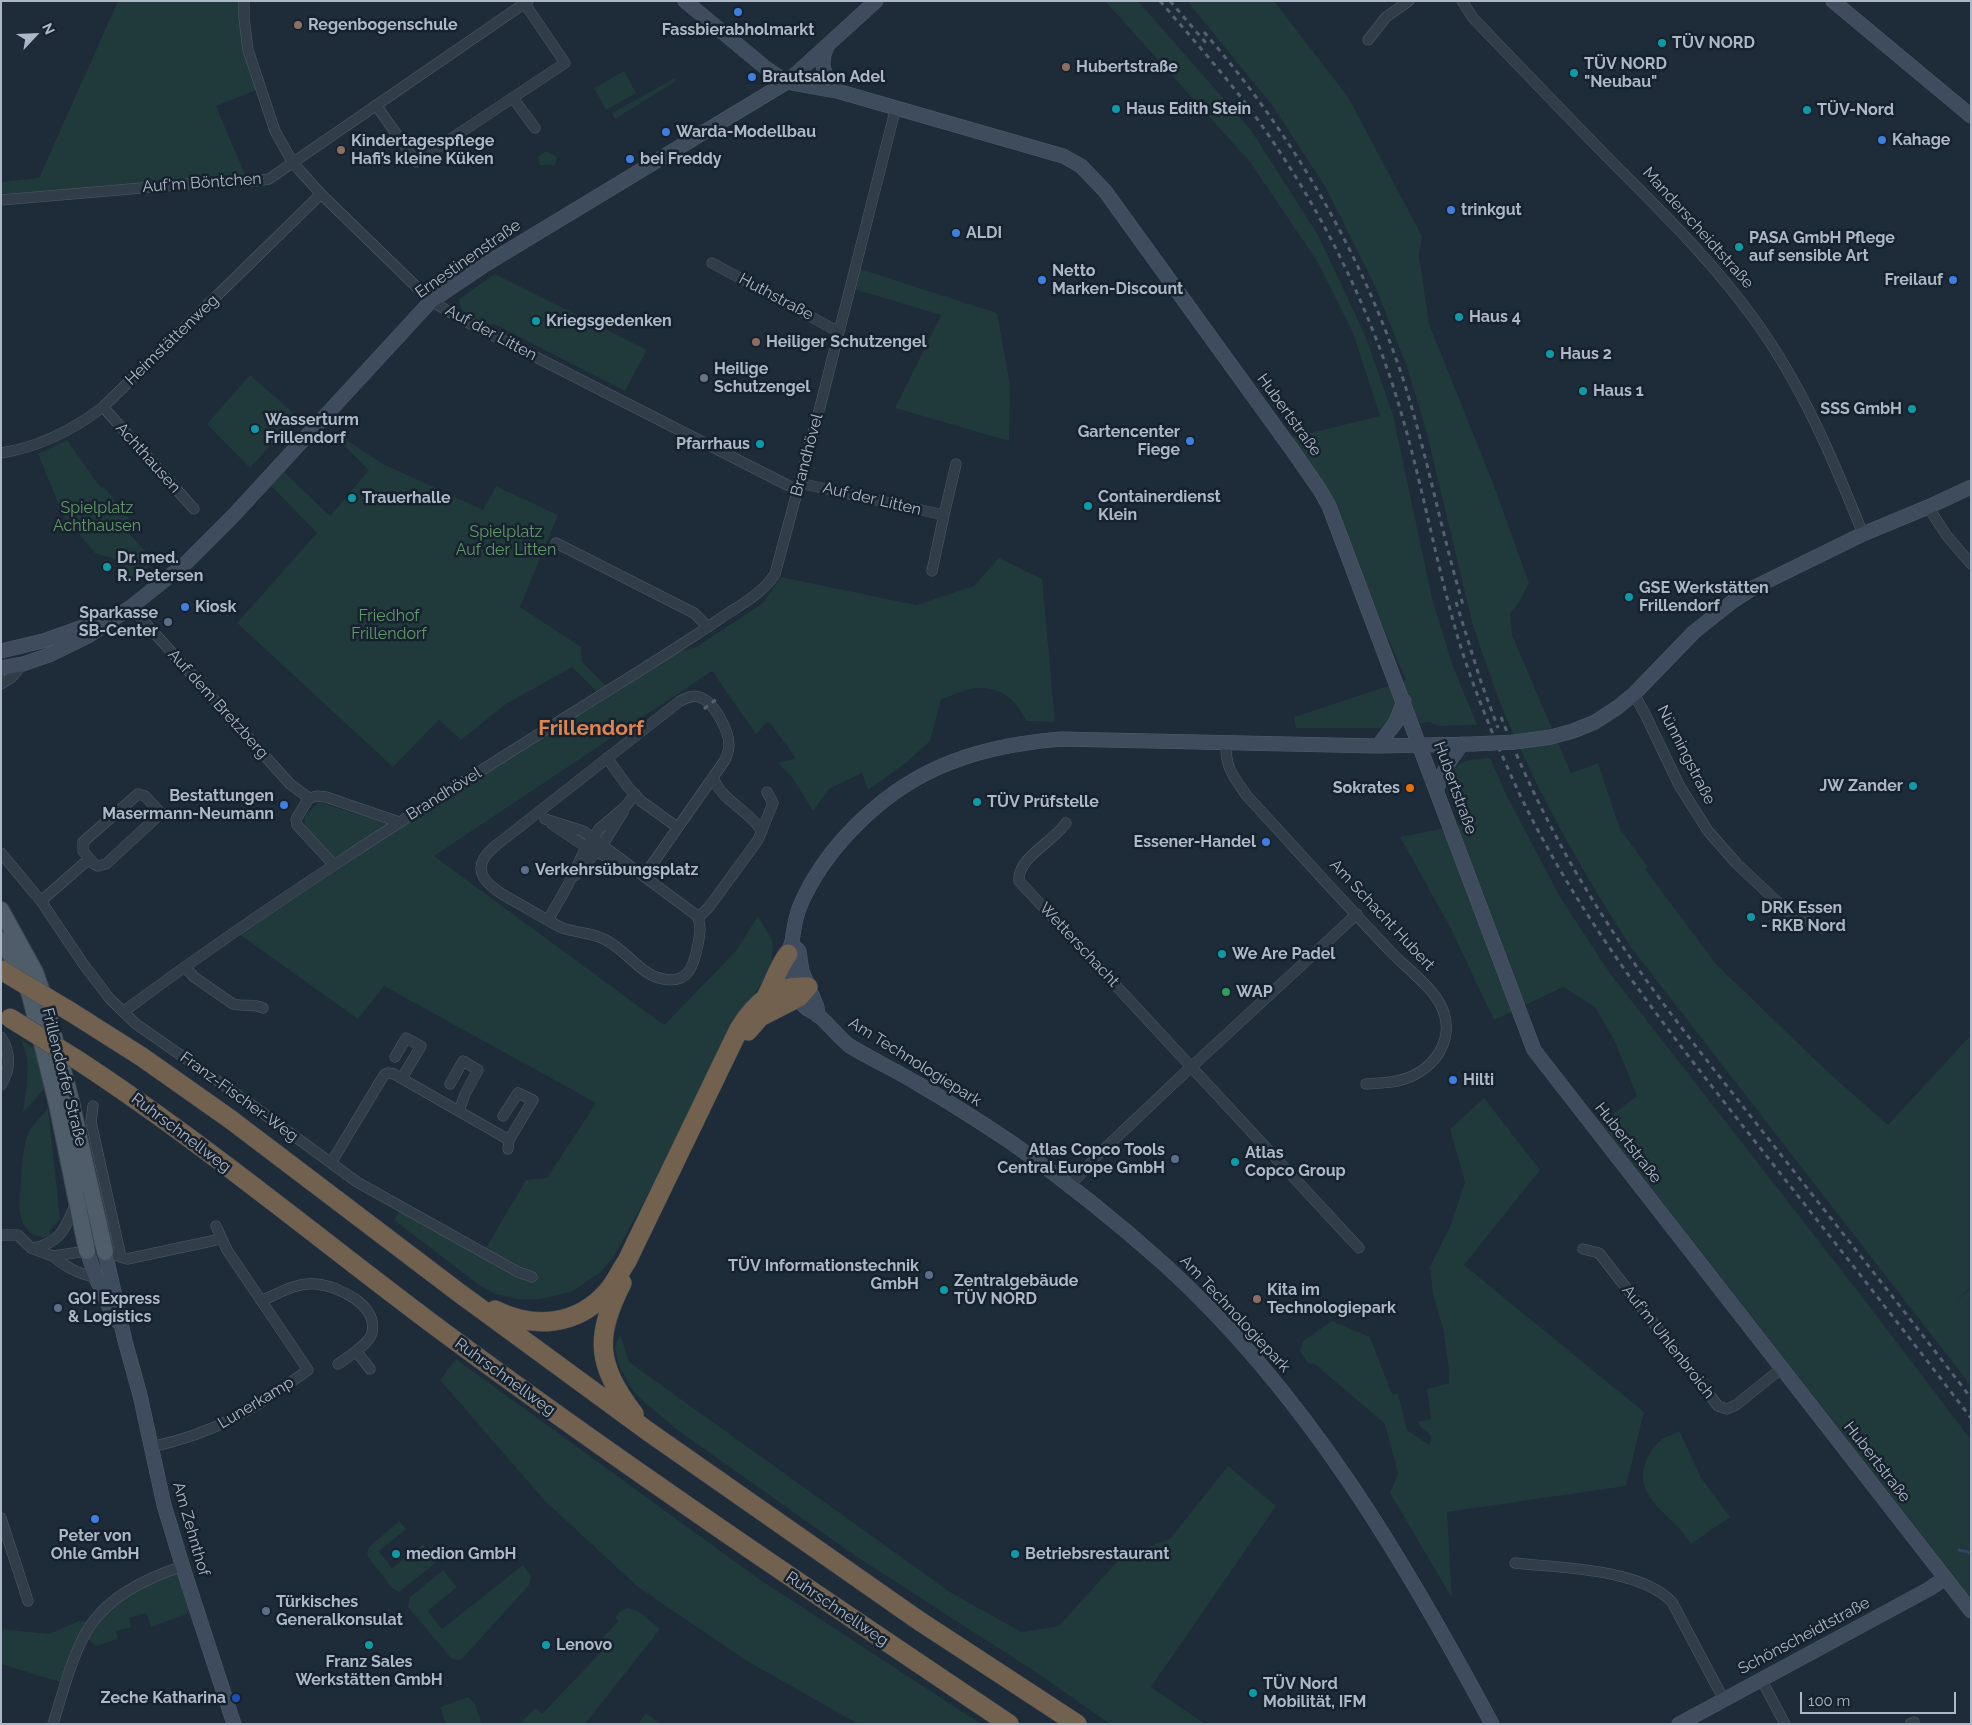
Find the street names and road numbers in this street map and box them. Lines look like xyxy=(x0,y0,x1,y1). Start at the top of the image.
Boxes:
street label: Manderscheidtstraße xyxy=(1638,163,1758,293)
street label: Auf'm Böntchen xyxy=(142,169,262,197)
street label: Ernestinenstraße xyxy=(412,216,524,302)
street label: Huthstraße xyxy=(735,269,817,325)
street label: Heimstättenweg xyxy=(121,291,223,389)
street label: Auf der Litten xyxy=(442,301,540,365)
street label: Hubertstraße xyxy=(1253,370,1325,460)
street label: Brandhövel xyxy=(787,412,827,498)
street label: Achthausen xyxy=(111,419,185,497)
street label: Auf der Litten xyxy=(821,478,923,520)
street label: Auf dem Bretzberg xyxy=(164,645,272,763)
street label: Nünningstraße xyxy=(1653,702,1719,808)
street label: Hubertstraße xyxy=(1429,739,1481,837)
street label: Brandhövel xyxy=(403,763,485,825)
street label: Am Schacht Hubert xyxy=(1325,855,1439,975)
street label: Wetterschacht xyxy=(1035,899,1123,991)
street label: Frillendorfer Straße xyxy=(38,1006,90,1148)
street label: Am Technologiepark xyxy=(845,1013,985,1111)
street label: Franz-Fischer-Weg xyxy=(176,1048,302,1146)
street label: Ruhrschnellweg xyxy=(127,1089,235,1177)
street label: Hubertstraße xyxy=(1591,1099,1665,1187)
street label: Am Technologiepark xyxy=(1176,1251,1294,1377)
street label: Auf'm Uhlenbroich xyxy=(1618,1281,1718,1403)
street label: Ruhrschnellweg xyxy=(451,1334,559,1420)
street label: Lunerkamp xyxy=(215,1373,297,1433)
street label: Hubertstraße xyxy=(1840,1418,1914,1506)
street label: Am Zehnthof xyxy=(168,1480,214,1578)
street label: Ruhrschnellweg xyxy=(782,1568,892,1650)
street label: Schönscheidtstraße xyxy=(1735,1593,1873,1679)

